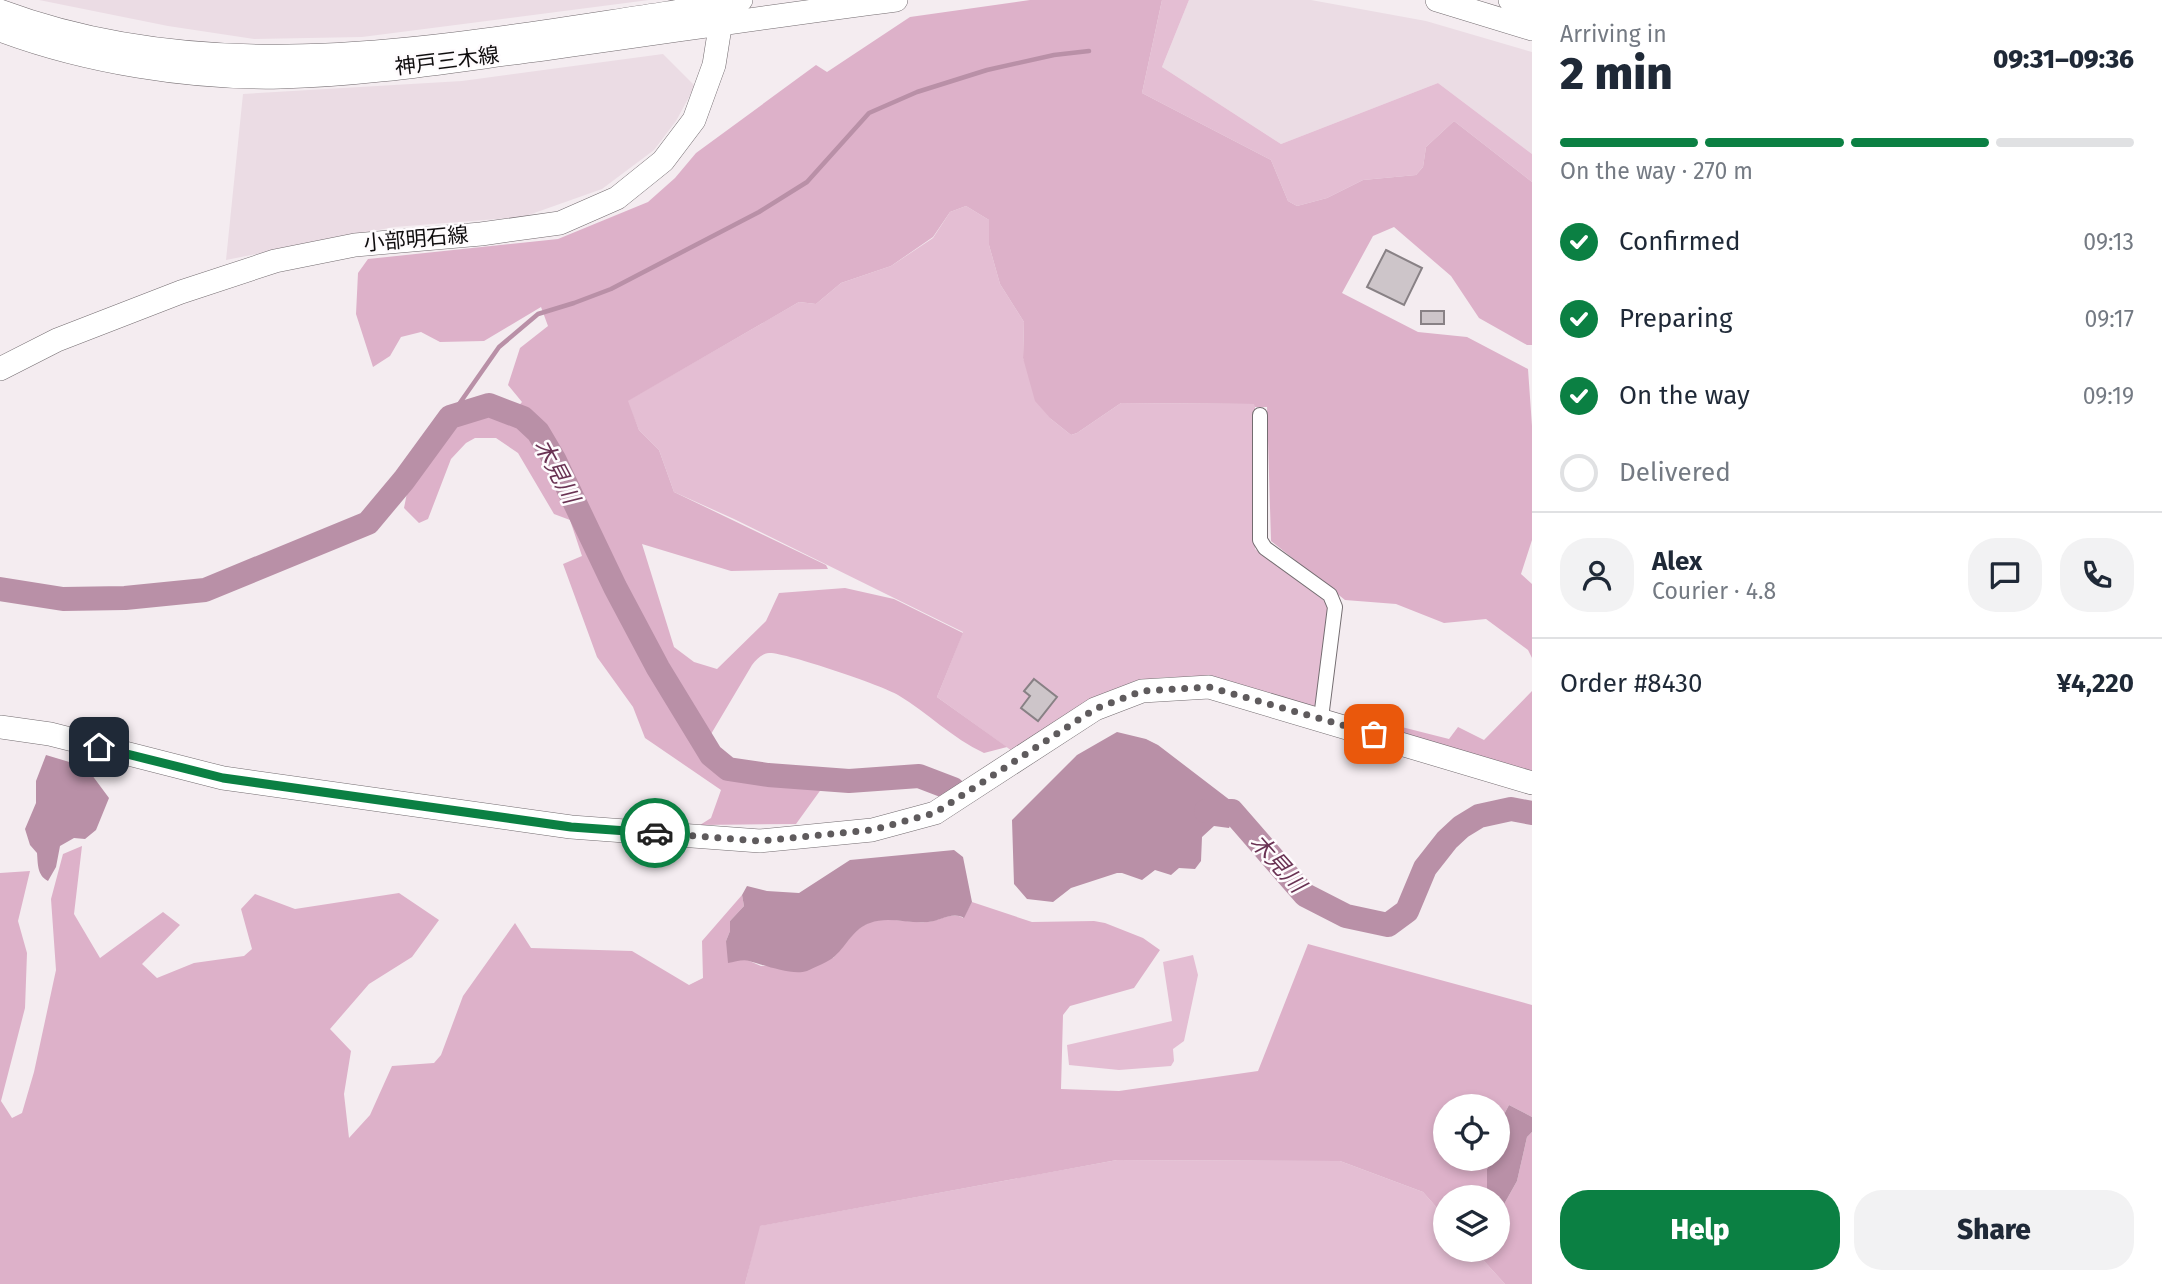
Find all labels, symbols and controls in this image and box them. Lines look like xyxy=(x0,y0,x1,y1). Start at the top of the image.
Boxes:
text: Arriving in xyxy=(1560,20,1667,48)
street label: 神戸三木線 xyxy=(393,42,501,80)
text: 09:31–09:36 xyxy=(1993,44,2134,75)
text: 2 min xyxy=(1560,46,1673,101)
text: On the way · 270 m xyxy=(1560,157,1753,185)
street label: 小部明石線 xyxy=(363,221,469,257)
icon: check xyxy=(1560,223,1598,261)
text: Confirmed xyxy=(1619,226,1740,257)
text: 09:13 xyxy=(2083,228,2134,256)
icon: check xyxy=(1560,300,1598,338)
text: Preparing xyxy=(1619,303,1732,334)
text: 09:17 xyxy=(2085,305,2134,333)
icon: check xyxy=(1560,377,1598,415)
text: On the way xyxy=(1619,380,1750,411)
text: 09:19 xyxy=(2083,382,2134,410)
water label: 木見川 xyxy=(528,434,587,511)
text: Delivered xyxy=(1619,457,1731,488)
button: person xyxy=(1560,538,1634,612)
button: chat xyxy=(1968,538,2042,612)
button: phone xyxy=(2060,538,2134,612)
text: Alex xyxy=(1652,546,1702,577)
text: Courier · 4.8 xyxy=(1652,577,1776,605)
text: Order #8430 xyxy=(1560,668,1703,699)
text: ¥4,220 xyxy=(2057,668,2134,699)
pin xyxy=(1344,704,1404,764)
icon: bag xyxy=(1355,715,1393,753)
pin xyxy=(69,717,129,777)
icon: home xyxy=(80,728,118,766)
courier xyxy=(620,798,690,868)
icon: car xyxy=(636,814,674,852)
water label: 木見川 xyxy=(1245,828,1313,900)
map controls xyxy=(1433,1094,1510,1262)
button: locate xyxy=(1433,1094,1510,1171)
button: layers xyxy=(1433,1185,1510,1262)
button: Help xyxy=(1560,1190,1840,1270)
button: Share xyxy=(1854,1190,2134,1270)

